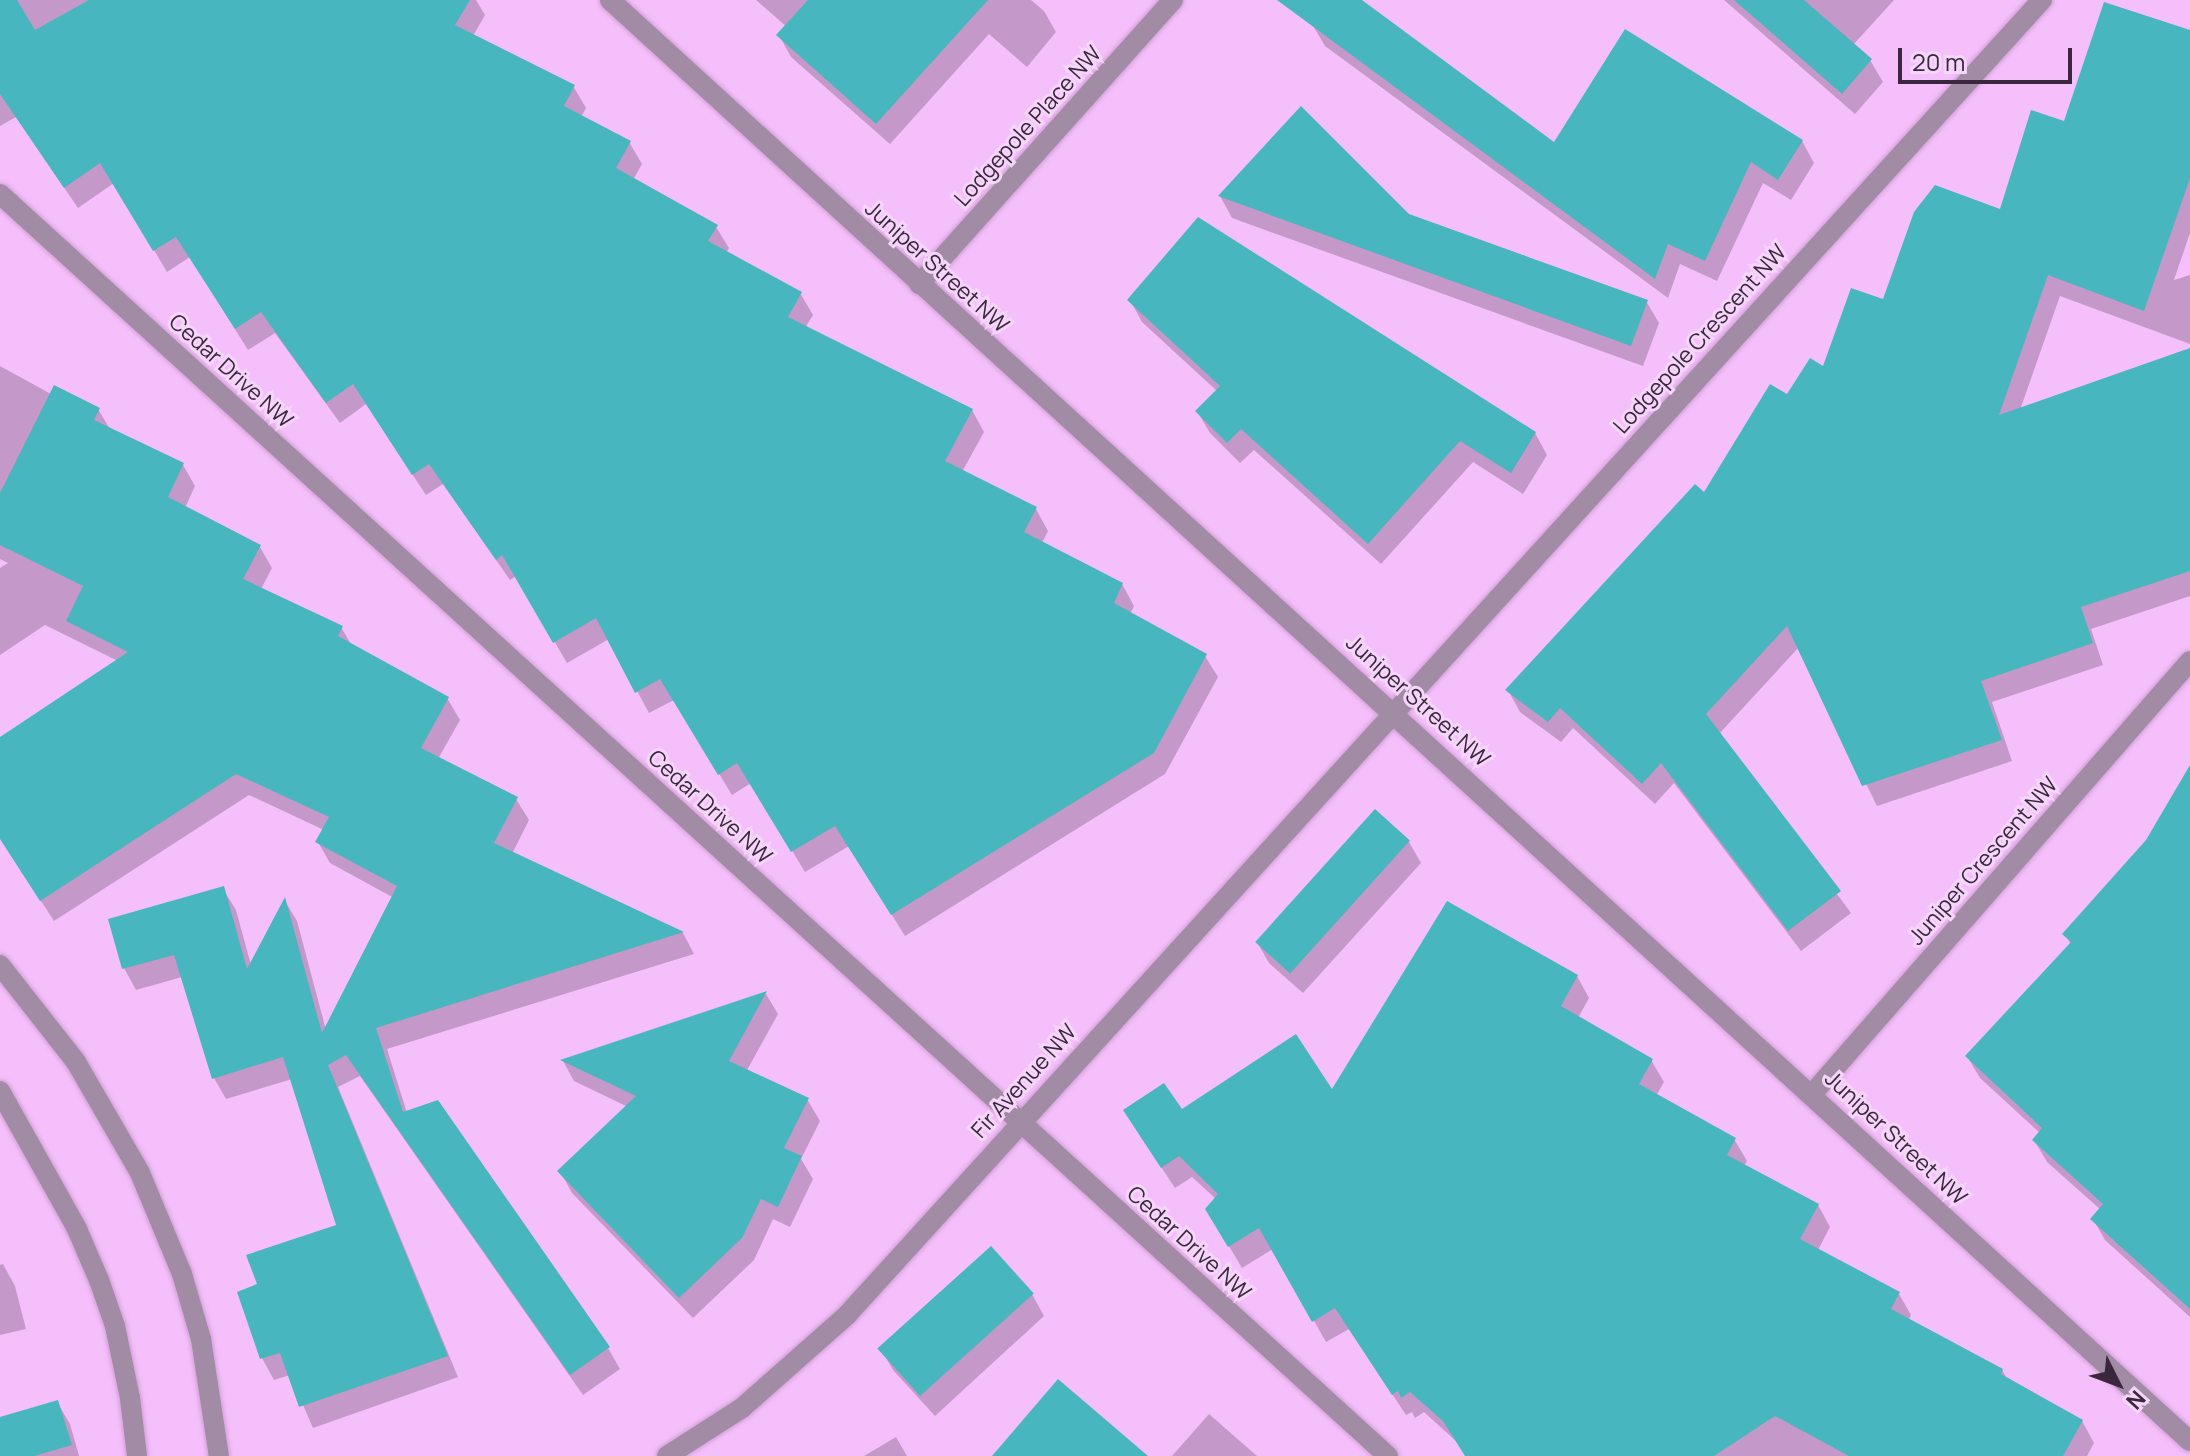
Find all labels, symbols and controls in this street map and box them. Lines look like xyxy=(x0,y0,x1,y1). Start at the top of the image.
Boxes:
scale bar xyxy=(1902,32,2076,82)
street label: Lodgepole Place NW xyxy=(949,40,1107,212)
text: 20 m xyxy=(1912,45,1965,78)
street label: Juniper Street NW xyxy=(860,196,1014,338)
street label: Lodgepole Crescent NW xyxy=(1608,239,1792,439)
street label: Cedar Drive NW xyxy=(164,308,298,434)
street label: Juniper Street NW xyxy=(1341,630,1495,772)
street label: Cedar Drive NW xyxy=(643,744,777,870)
street label: Juniper Crescent NW xyxy=(1903,772,2063,950)
street label: Fir Avenue NW xyxy=(966,1019,1082,1143)
street label: Juniper Street NW xyxy=(1820,1065,1972,1211)
street label: Cedar Drive NW xyxy=(1122,1180,1256,1306)
north arrow xyxy=(2078,1344,2158,1424)
text: N xyxy=(2119,1384,2152,1416)

